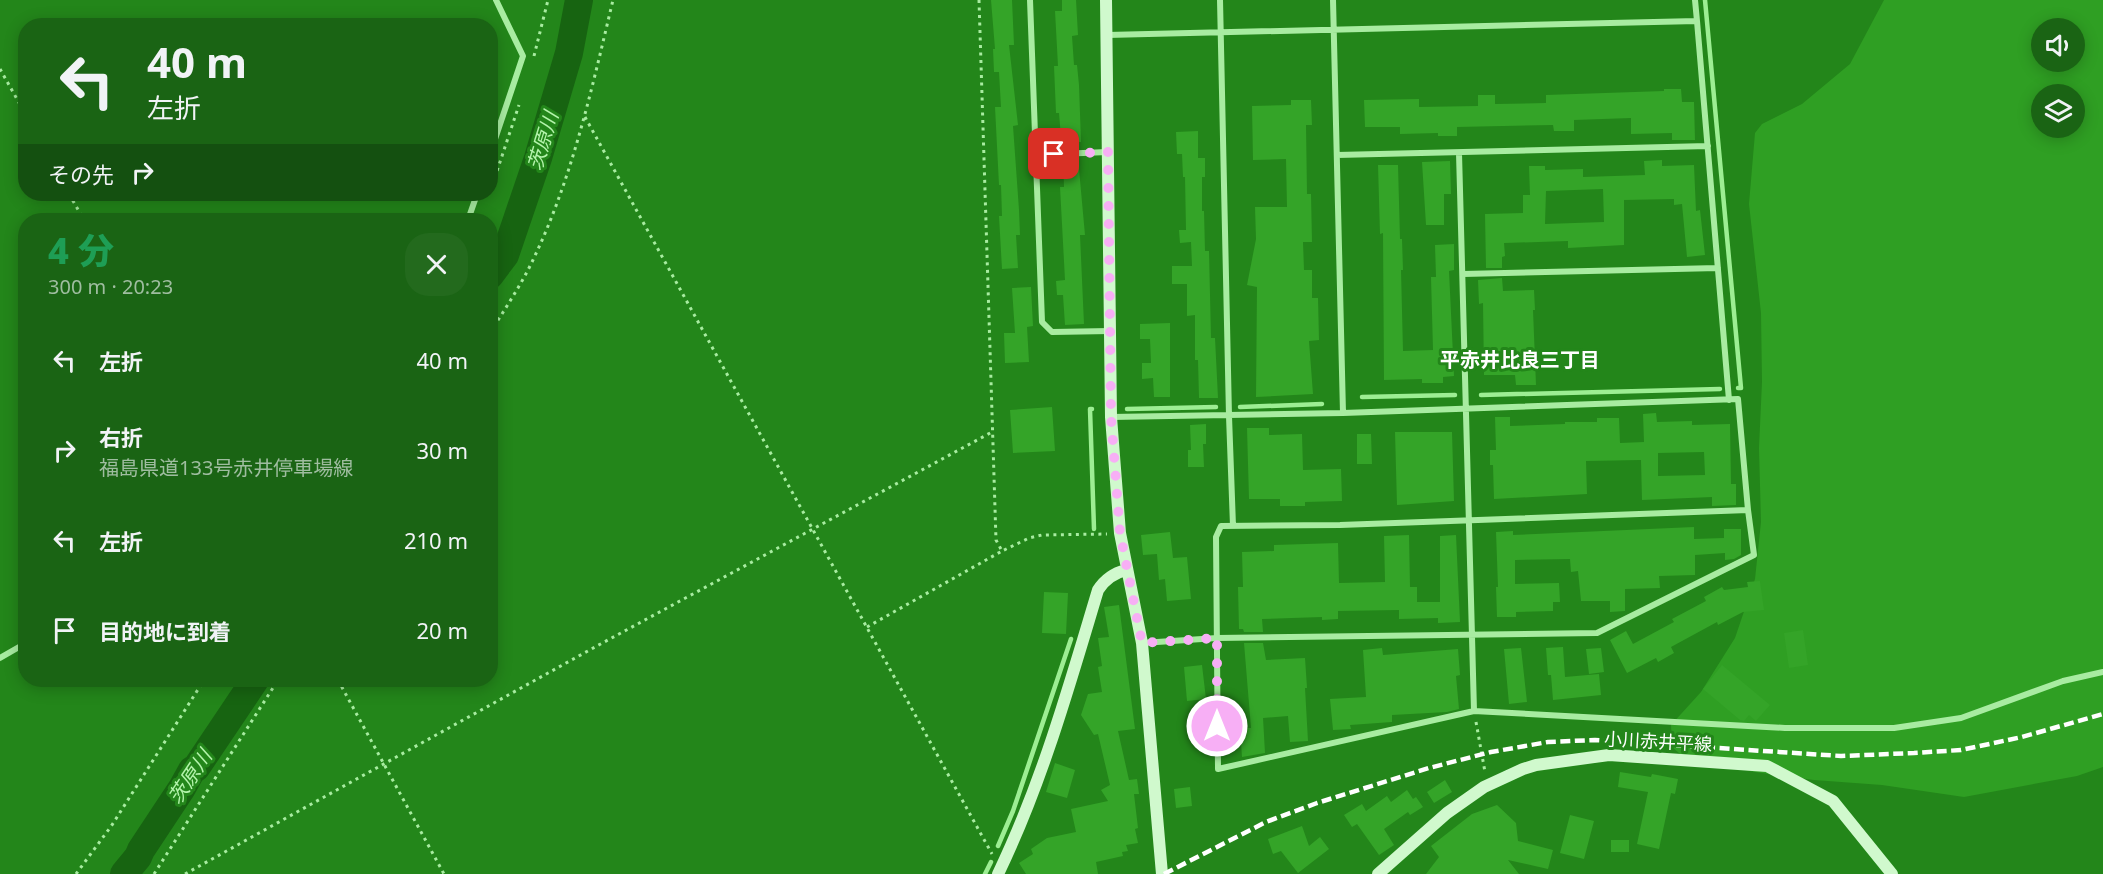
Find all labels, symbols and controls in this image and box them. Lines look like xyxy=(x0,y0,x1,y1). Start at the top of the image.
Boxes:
map controls xyxy=(2031,18,2085,138)
button: sound xyxy=(2031,18,2085,72)
text: 40 m xyxy=(147,33,247,90)
icon: left xyxy=(48,42,126,120)
button: layers xyxy=(2031,84,2085,138)
text: 左折 xyxy=(147,89,201,126)
water label: 茨原川 xyxy=(521,106,565,173)
pin xyxy=(1028,128,1079,179)
icon: arrive xyxy=(1037,137,1070,170)
icon: right xyxy=(126,156,159,189)
text: その先 xyxy=(48,159,114,189)
text: 4 分 xyxy=(48,226,114,275)
button: close xyxy=(405,233,468,296)
text: 300 m · 20:23 xyxy=(48,273,173,300)
icon: left xyxy=(48,344,81,377)
text: 40 m xyxy=(417,345,468,375)
text: 左折 xyxy=(99,346,143,376)
district label: 平赤井比良三丁目 xyxy=(1440,346,1600,373)
text: 右折 xyxy=(99,422,143,452)
icon: right xyxy=(48,434,81,467)
text: 30 m xyxy=(417,435,468,465)
text: 福島県道133号赤井停車場線 xyxy=(99,454,353,481)
icon: left xyxy=(48,524,81,557)
text: 210 m xyxy=(404,525,468,555)
text: 左折 xyxy=(99,526,143,556)
icon: arrive xyxy=(48,614,81,647)
text: 20 m xyxy=(417,615,468,645)
text: 目的地に到着 xyxy=(99,616,231,646)
position arrow xyxy=(1185,694,1249,758)
street label: 小川赤井平線 xyxy=(1603,726,1713,756)
water label: 茨原川 xyxy=(162,743,219,809)

